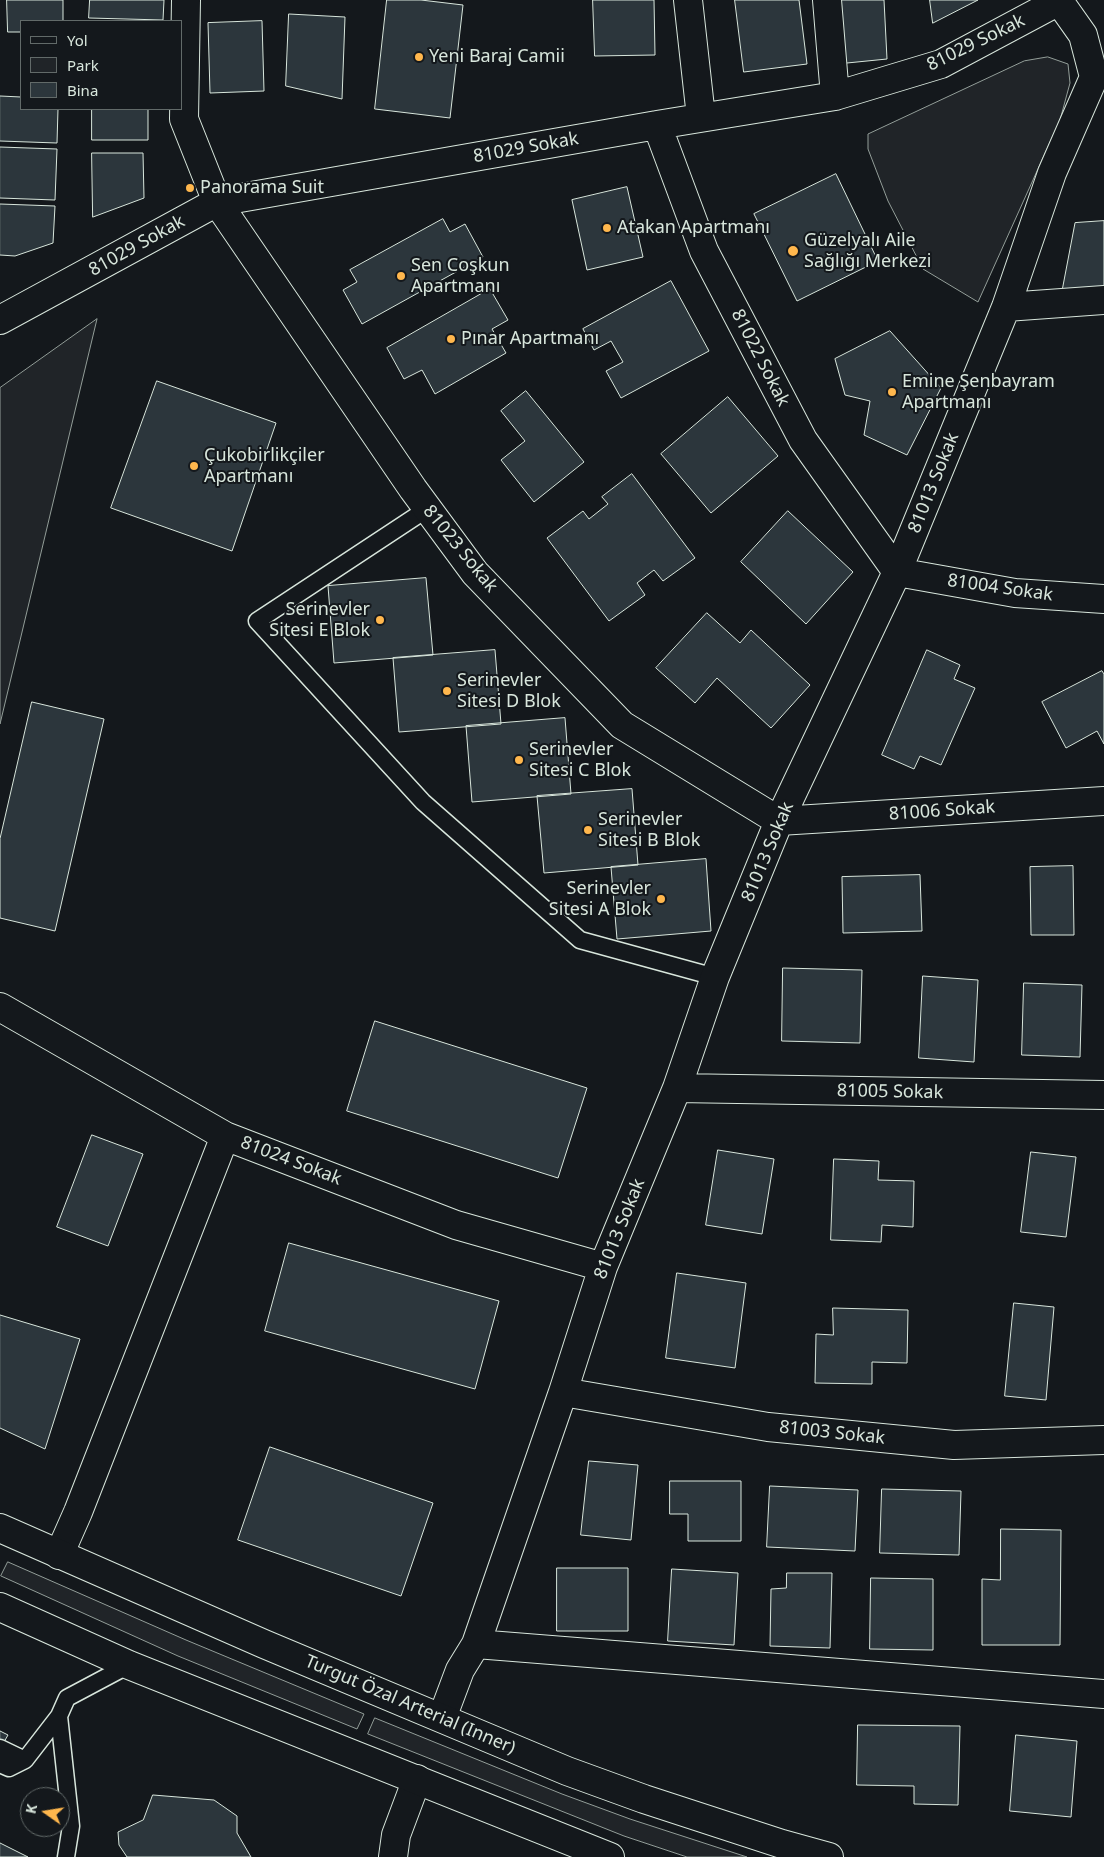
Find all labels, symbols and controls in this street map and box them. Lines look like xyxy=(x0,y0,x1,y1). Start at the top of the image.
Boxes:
street label: 81029 Sokak xyxy=(924,10,1028,76)
legend xyxy=(20,20,182,110)
text: Yol xyxy=(67,30,88,50)
place label: Yeni Baraj Camii xyxy=(429,46,565,68)
marker: Yeni Baraj Camii xyxy=(413,51,425,63)
text: Park xyxy=(67,55,99,75)
text: Bina xyxy=(67,80,98,100)
street label: 81029 Sokak xyxy=(472,128,580,168)
place label: Panorama Suit xyxy=(200,177,324,199)
marker: Panorama Suit xyxy=(184,182,196,194)
street label: 81029 Sokak xyxy=(85,211,189,281)
place label: Atakan Apartmanı xyxy=(617,217,770,239)
marker: Atakan Apartmanı xyxy=(601,222,613,234)
place label: Güzelyalı Aile Sağlığı Merkezi xyxy=(804,230,931,272)
marker: Güzelyalı Aile Sağlığı Merkezi xyxy=(786,244,800,258)
place label: Sen Coşkun Apartmanı xyxy=(411,255,510,298)
marker: Sen Coşkun Apartmanı xyxy=(395,270,407,282)
street label: 81022 Sokak xyxy=(726,306,794,410)
place label: Pınar Apartmanı xyxy=(461,328,599,350)
marker: Pınar Apartmanı xyxy=(445,333,457,345)
place label: Emine Şenbayram Apartmanı xyxy=(902,371,1055,414)
marker: Emine Şenbayram Apartmanı xyxy=(886,386,898,398)
street label: 81013 Sokak xyxy=(904,430,964,536)
place label: Çukobirlikçiler Apartmanı xyxy=(204,445,325,488)
marker: Çukobirlikçiler Apartmanı xyxy=(188,460,200,472)
street label: 81023 Sokak xyxy=(418,501,502,597)
street label: 81004 Sokak xyxy=(946,570,1054,606)
place label: Serinevler Sitesi E Blok xyxy=(269,599,370,642)
marker: Serinevler Sitesi E Blok xyxy=(374,614,386,626)
place label: Serinevler Sitesi D Blok xyxy=(457,670,561,712)
marker: Serinevler Sitesi D Blok xyxy=(441,685,453,697)
place label: Serinevler Sitesi C Blok xyxy=(529,739,631,782)
marker: Serinevler Sitesi C Blok xyxy=(513,754,525,766)
street label: 81006 Sokak xyxy=(888,797,996,825)
street label: 81013 Sokak xyxy=(737,799,799,905)
place label: Serinevler Sitesi B Blok xyxy=(598,809,700,852)
marker: Serinevler Sitesi B Blok xyxy=(582,824,594,836)
place label: Serinevler Sitesi A Blok xyxy=(549,878,651,921)
marker: Serinevler Sitesi A Blok xyxy=(655,893,667,905)
street label: 81005 Sokak xyxy=(837,1080,943,1104)
street label: 81024 Sokak xyxy=(238,1132,344,1190)
street label: 81013 Sokak xyxy=(590,1176,650,1282)
street label: 81003 Sokak xyxy=(778,1417,886,1449)
street label: Turgut Özal Arterial (Inner) xyxy=(301,1651,519,1759)
north arrow xyxy=(20,1787,70,1837)
text: K xyxy=(21,1802,41,1815)

